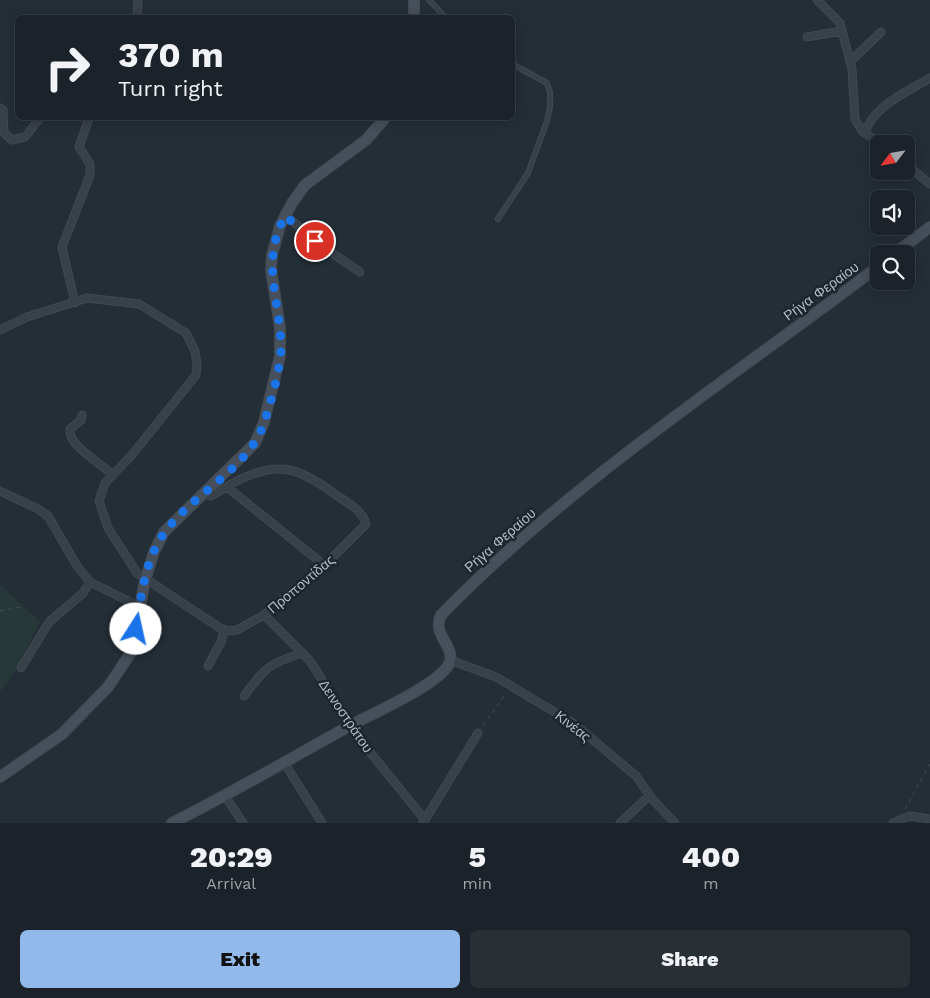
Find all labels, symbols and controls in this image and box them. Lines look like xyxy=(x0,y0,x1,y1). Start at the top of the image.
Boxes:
text: 370 m xyxy=(118,34,224,76)
icon: right xyxy=(35,35,100,100)
text: Turn right xyxy=(118,76,223,101)
north arrow xyxy=(870,135,915,180)
map controls xyxy=(870,135,915,290)
button: sound xyxy=(870,190,915,235)
pin xyxy=(294,220,336,262)
icon: arrive xyxy=(301,227,329,255)
button: search xyxy=(870,245,915,290)
street label: Ρήγα Φεραίου xyxy=(780,258,862,324)
street label: Ρήγα Φεραίου xyxy=(461,505,539,575)
street label: Προποντίδας xyxy=(264,551,338,617)
position arrow xyxy=(109,602,161,654)
street label: Δεινοστράτου xyxy=(316,676,376,756)
street label: Κινέας xyxy=(552,707,594,745)
text: 20:29 xyxy=(190,839,273,874)
text: 5 xyxy=(468,839,486,874)
text: 400 xyxy=(682,839,740,874)
text: Arrival xyxy=(206,874,256,893)
text: min xyxy=(462,874,492,893)
text: m xyxy=(703,874,719,893)
button: Exit xyxy=(20,930,460,988)
button: Share xyxy=(470,930,910,988)

